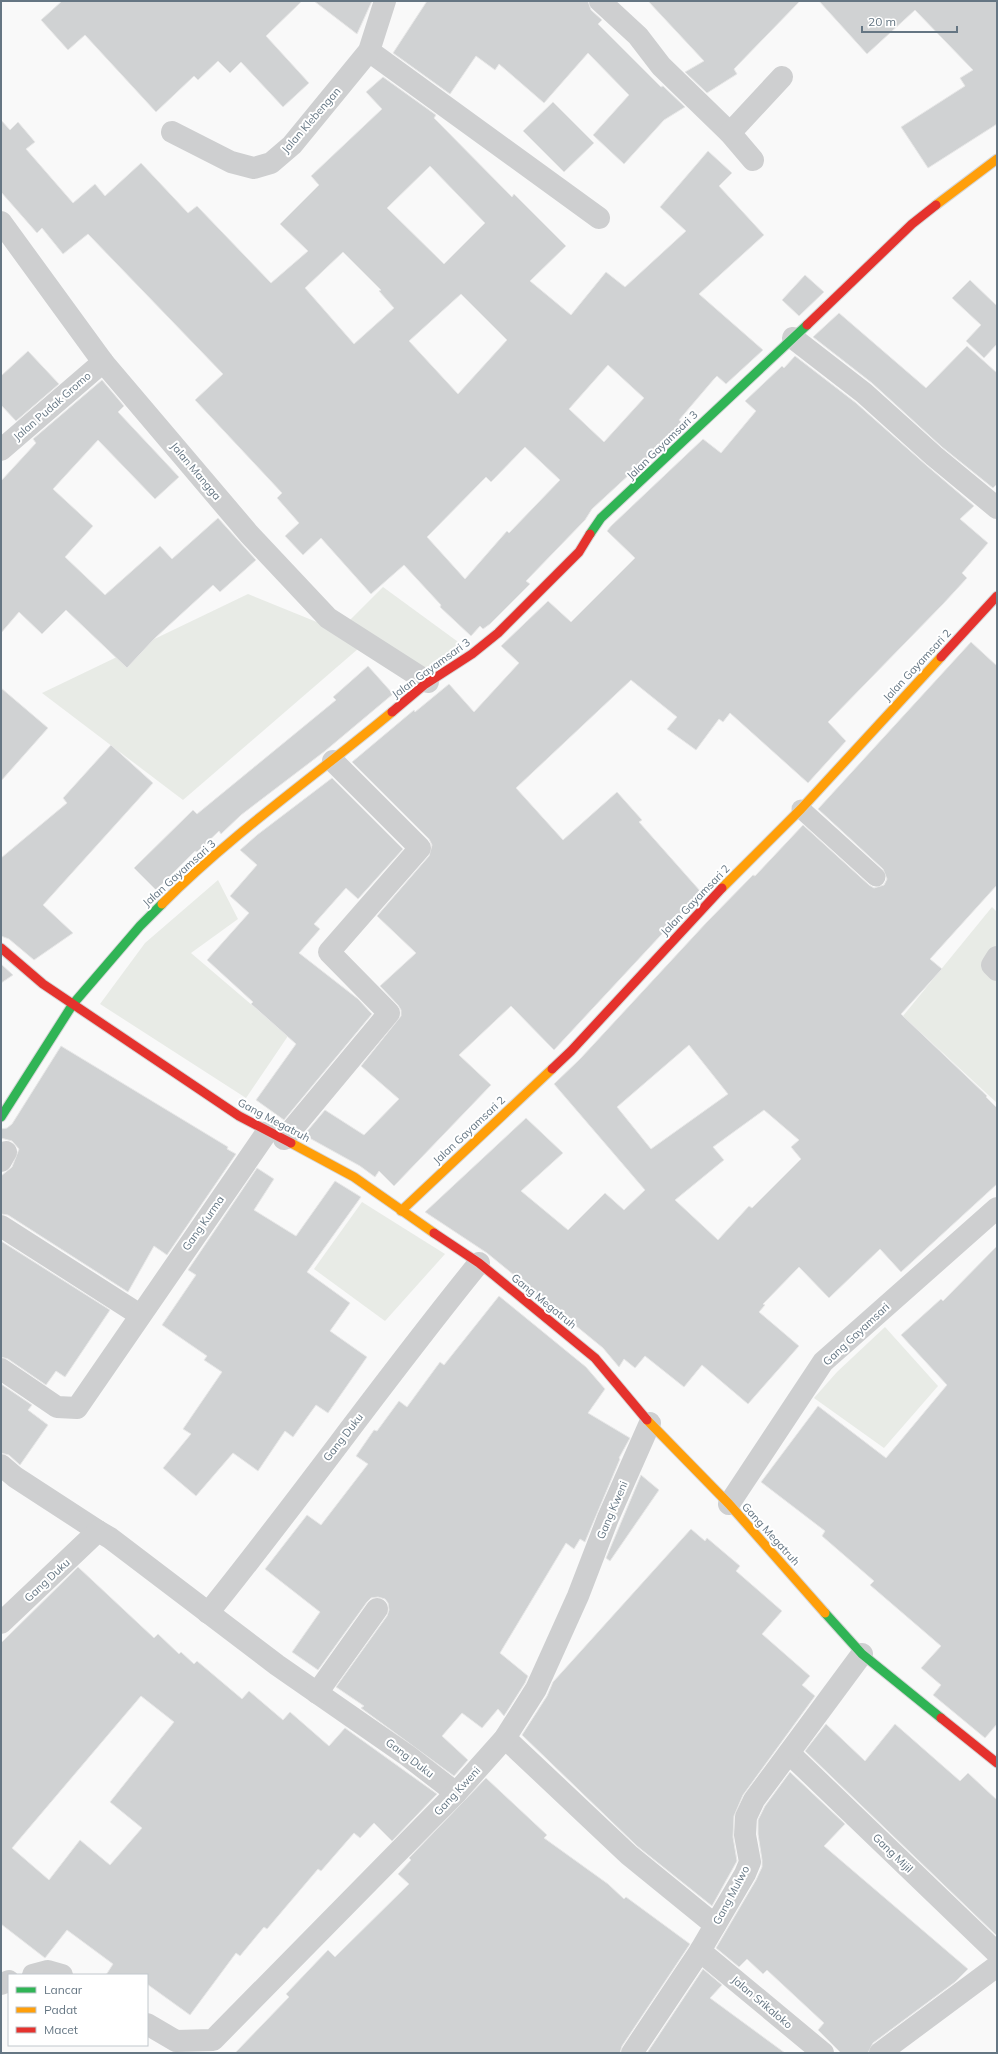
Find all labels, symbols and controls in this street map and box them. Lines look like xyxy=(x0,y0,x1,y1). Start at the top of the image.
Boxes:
scale bar xyxy=(862,8,957,34)
text: 20 m xyxy=(868,14,896,29)
street label: Jalan Klebengan xyxy=(278,84,344,156)
street label: Jalan Pudak Gromo xyxy=(10,369,94,443)
street label: Jalan Gayamsari 3 xyxy=(624,408,700,482)
street label: Jalan Mangga xyxy=(168,439,224,503)
street label: Jalan Gayamsari 2 xyxy=(880,626,954,704)
street label: Jalan Gayamsari 3 xyxy=(389,635,473,701)
street label: Jalan Gayamsari 3 xyxy=(140,837,218,909)
street label: Jalan Gayamsari 2 xyxy=(658,861,733,938)
street label: Jalan Gayamsari 2 xyxy=(430,1093,508,1167)
street label: Gang Megatruh xyxy=(235,1095,313,1145)
street label: Gang Kurma xyxy=(179,1193,227,1253)
street label: Gang Megatruh xyxy=(509,1270,579,1332)
street label: Gang Gayamsari xyxy=(820,1300,892,1368)
street label: Gang Duku xyxy=(320,1410,366,1464)
street label: Gang Kweni xyxy=(593,1479,631,1541)
street label: Gang Megatruh xyxy=(739,1500,803,1568)
street label: Gang Duku xyxy=(21,1555,73,1605)
street label: Gang Duku xyxy=(383,1735,437,1781)
street label: Gang Kweni xyxy=(431,1764,483,1818)
street label: Gang Mijil xyxy=(870,1830,916,1876)
street label: Gang Mulwo xyxy=(710,1863,752,1927)
street label: Jalan Srikaloko xyxy=(729,1972,795,2032)
legend xyxy=(8,1974,148,2046)
text: Lancar xyxy=(44,1982,83,1997)
text: Padat xyxy=(44,2002,77,2017)
text: Macet xyxy=(44,2022,78,2037)

